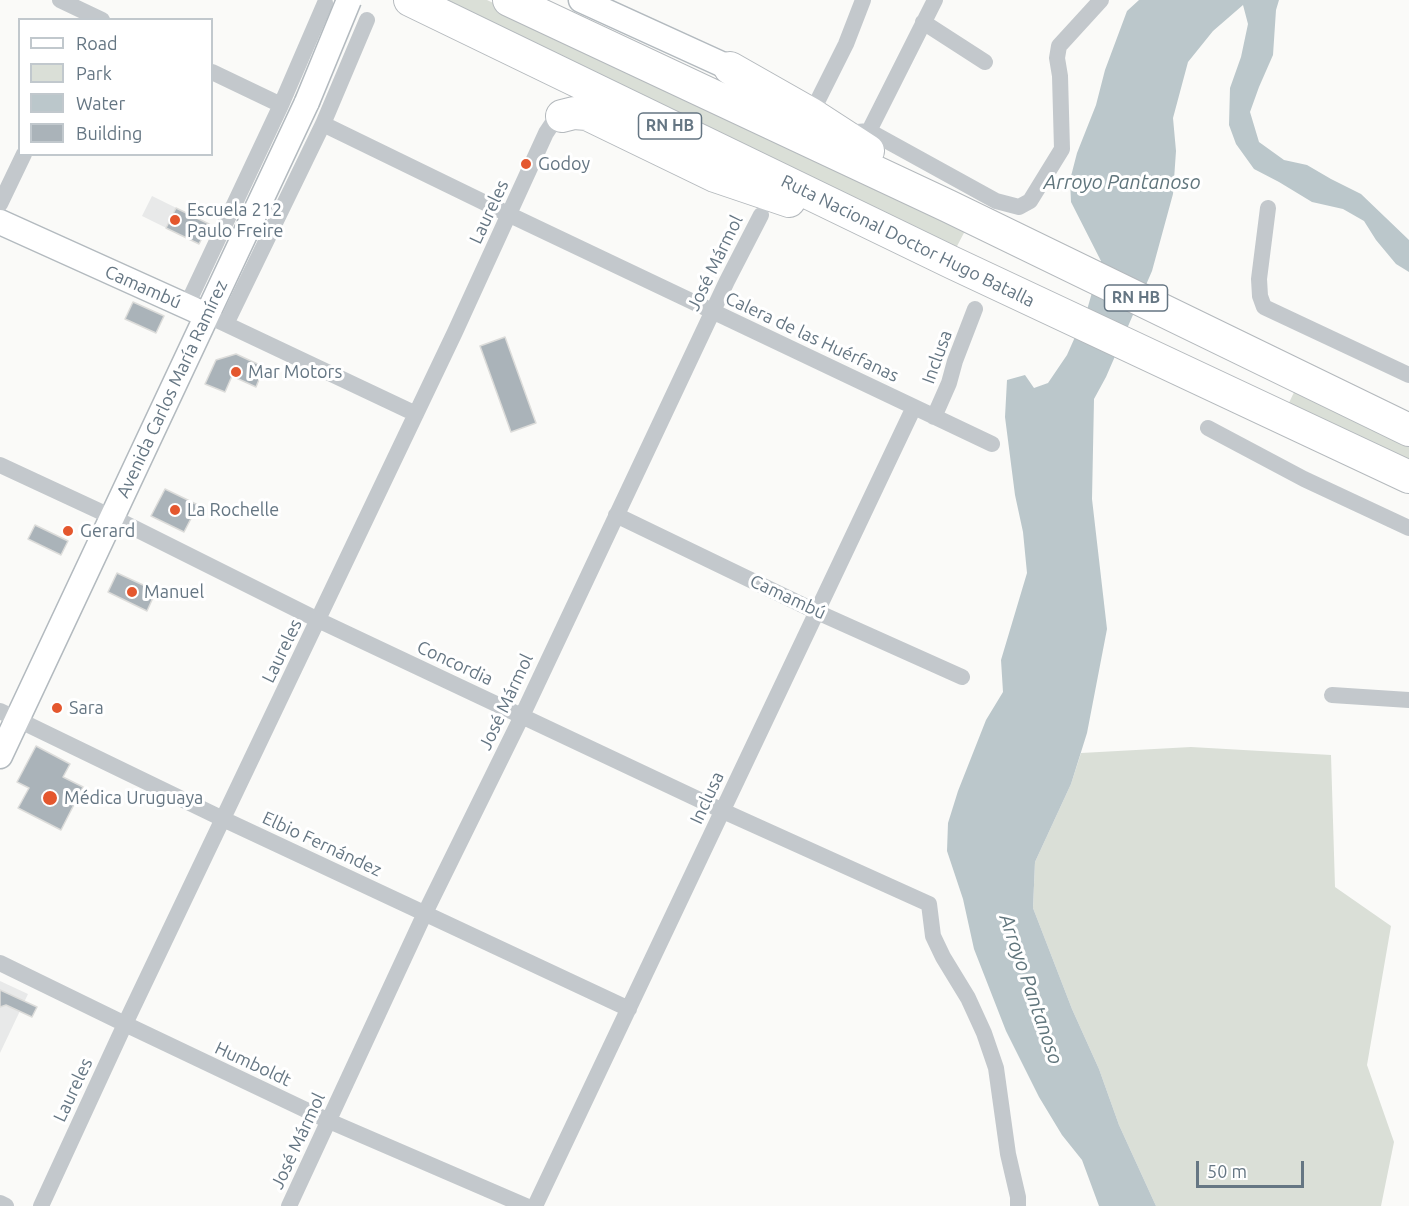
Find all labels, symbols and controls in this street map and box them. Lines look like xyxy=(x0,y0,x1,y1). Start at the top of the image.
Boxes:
legend xyxy=(18,18,213,156)
text: Road xyxy=(76,33,118,53)
text: Park xyxy=(76,63,112,83)
text: Water xyxy=(76,93,125,113)
road number: RN HB xyxy=(638,113,702,139)
text: Building xyxy=(76,123,142,143)
place label: Godoy xyxy=(538,153,590,175)
marker: Godoy xyxy=(519,157,533,171)
street label: Ruta Nacional Doctor Hugo Batalla xyxy=(778,170,1038,312)
water label: Arroyo Pantanoso xyxy=(1043,170,1201,194)
street label: Laureles xyxy=(465,177,513,247)
place label: Escuela 212 Paulo Freire xyxy=(187,199,284,242)
street label: José Mármol xyxy=(683,212,747,314)
marker: Escuela 212 Paulo Freire xyxy=(168,213,182,227)
street label: Camambú xyxy=(101,261,185,313)
street label: Avenida Carlos María Ramírez xyxy=(112,277,232,501)
road number: RN HB xyxy=(1104,285,1168,311)
street label: Calera de las Huérfanas xyxy=(722,287,902,387)
street label: Inclusa xyxy=(917,327,957,387)
place label: Mar Motors xyxy=(248,361,342,383)
marker: Mar Motors xyxy=(229,365,243,379)
place label: La Rochelle xyxy=(187,499,279,521)
marker: La Rochelle xyxy=(168,503,182,517)
place label: Gerard xyxy=(80,520,135,542)
marker: Gerard xyxy=(61,524,75,538)
street label: Camambú xyxy=(747,570,829,624)
place label: Manuel xyxy=(144,581,204,603)
marker: Manuel xyxy=(125,585,139,599)
street label: Laureles xyxy=(257,616,307,686)
street label: Concordia xyxy=(413,636,497,690)
street label: José Mármol xyxy=(474,650,538,754)
place label: Sara xyxy=(69,697,104,719)
marker: Sara xyxy=(50,701,64,715)
street label: Inclusa xyxy=(686,768,728,828)
place label: Médica Uruguaya xyxy=(64,787,203,809)
marker: Médica Uruguaya xyxy=(41,789,59,807)
street label: Elbio Fernández xyxy=(259,807,385,881)
water label: Arroyo Pantanoso xyxy=(994,911,1068,1067)
street label: Humboldt xyxy=(211,1037,295,1091)
street label: Laureles xyxy=(49,1055,97,1125)
street label: José Mármol xyxy=(266,1089,330,1193)
scale bar xyxy=(1199,1149,1307,1187)
text: 50 m xyxy=(1207,1161,1247,1181)

